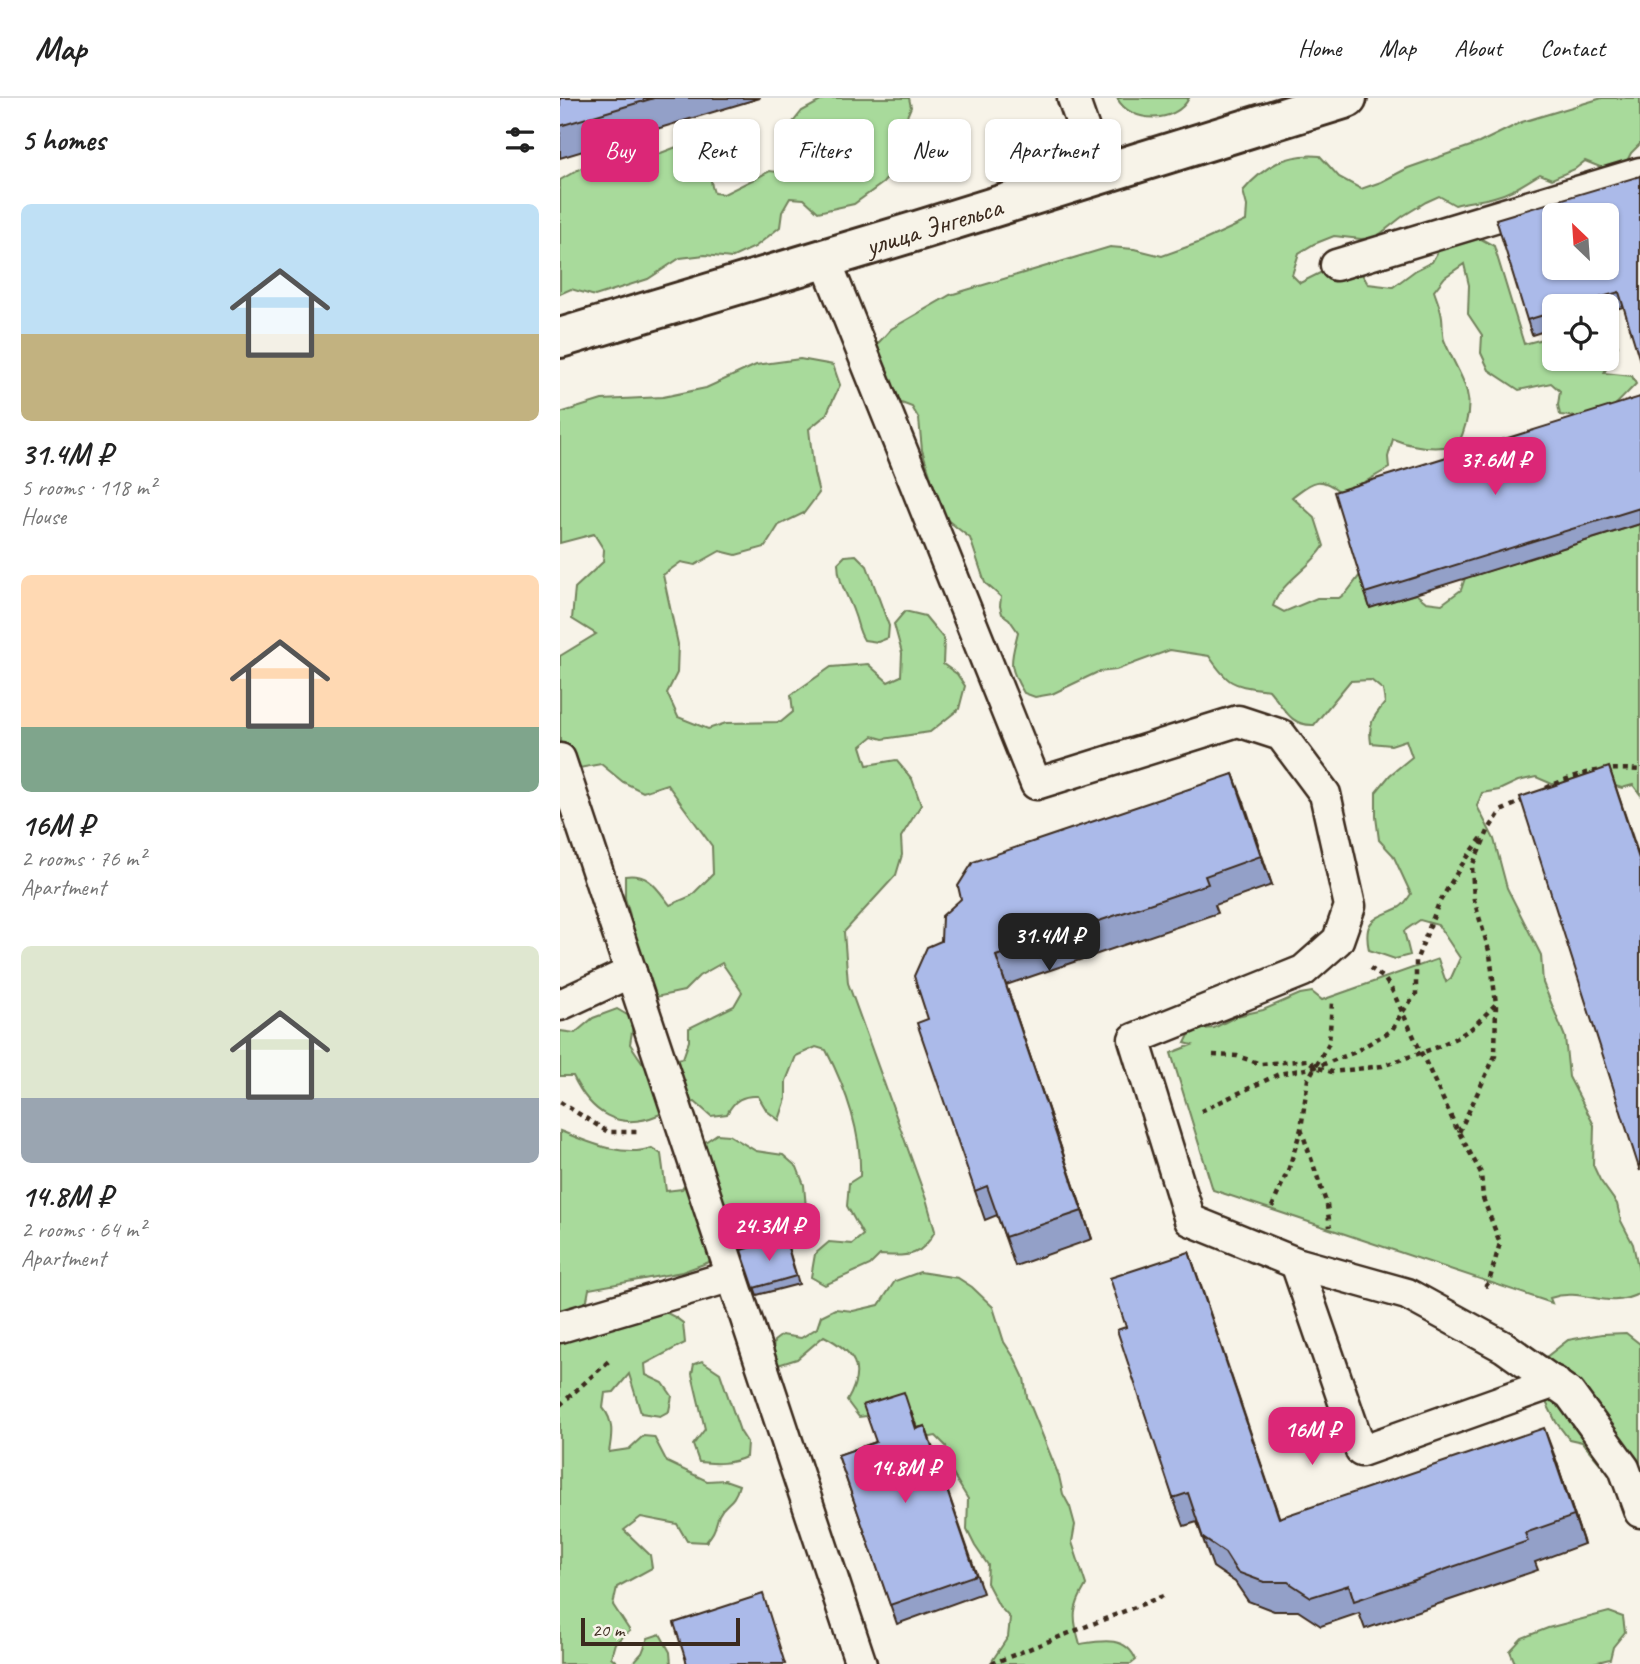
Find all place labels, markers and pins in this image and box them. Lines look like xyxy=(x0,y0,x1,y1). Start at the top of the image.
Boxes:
pin: 37.6M ₽ xyxy=(1430,438,1560,497)
pin: 31.4M ₽ xyxy=(984,914,1114,973)
pin: 24.3M ₽ xyxy=(704,1204,834,1263)
pin: 16M ₽ xyxy=(1263,1408,1361,1467)
pin: 14.8M ₽ xyxy=(840,1446,970,1505)

